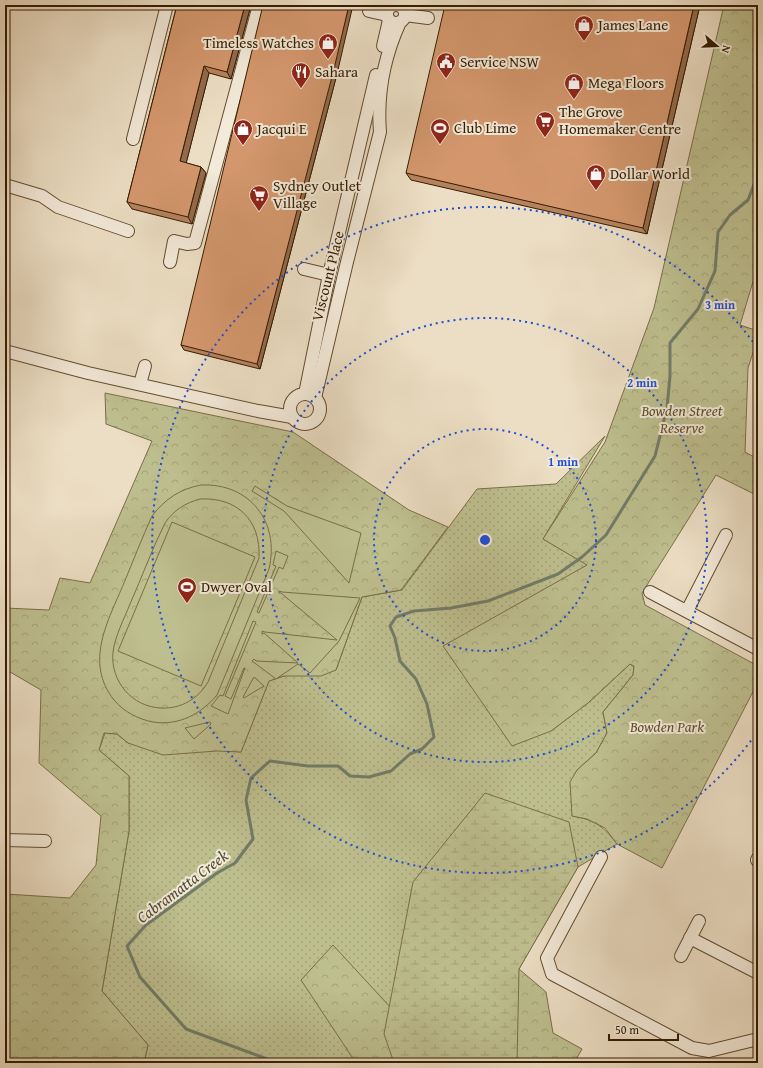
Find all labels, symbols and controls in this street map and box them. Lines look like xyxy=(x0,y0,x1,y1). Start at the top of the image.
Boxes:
shop icon: James Lane xyxy=(573,14,595,42)
place label: James Lane xyxy=(596,14,668,35)
north arrow xyxy=(697,26,737,66)
place label: Timeless Watches xyxy=(203,32,314,53)
shop icon: Timeless Watches xyxy=(317,32,339,60)
text: N xyxy=(717,43,735,56)
public building icon: Service NSW xyxy=(435,51,457,79)
place label: Service NSW xyxy=(460,51,539,72)
restaurant icon: Sahara xyxy=(290,61,312,89)
place label: Sahara xyxy=(315,61,358,82)
shop icon: Mega Floors xyxy=(563,72,585,100)
place label: Mega Floors xyxy=(588,72,664,93)
place label: The Grove Homemaker Centre xyxy=(559,101,681,139)
supermarket icon: The Grove Homemaker Centre xyxy=(534,110,556,138)
sports icon: Club Lime xyxy=(429,117,451,145)
place label: Club Lime xyxy=(454,117,516,138)
shop icon: Jacqui E xyxy=(232,118,254,146)
place label: Jacqui E xyxy=(255,118,307,139)
shop icon: Dollar World xyxy=(585,163,607,191)
place label: Dollar World xyxy=(610,163,690,184)
place label: Sydney Outlet Village xyxy=(273,175,362,213)
supermarket icon: Sydney Outlet Village xyxy=(248,184,270,212)
street label: Viscount Place xyxy=(306,228,349,323)
text: 3 min xyxy=(705,296,735,313)
text: 2 min xyxy=(627,374,657,391)
park label: Bowden Street Reserve xyxy=(641,400,723,438)
text: 1 min xyxy=(548,453,578,470)
centre of rings xyxy=(478,533,492,547)
sports icon: Dwyer Oval xyxy=(176,576,198,604)
place label: Dwyer Oval xyxy=(201,576,272,597)
park label: Bowden Park xyxy=(629,716,704,737)
water label: Cabramatta Creek xyxy=(131,843,233,928)
scale bar xyxy=(609,1016,678,1042)
text: 50 m xyxy=(615,1021,639,1038)

